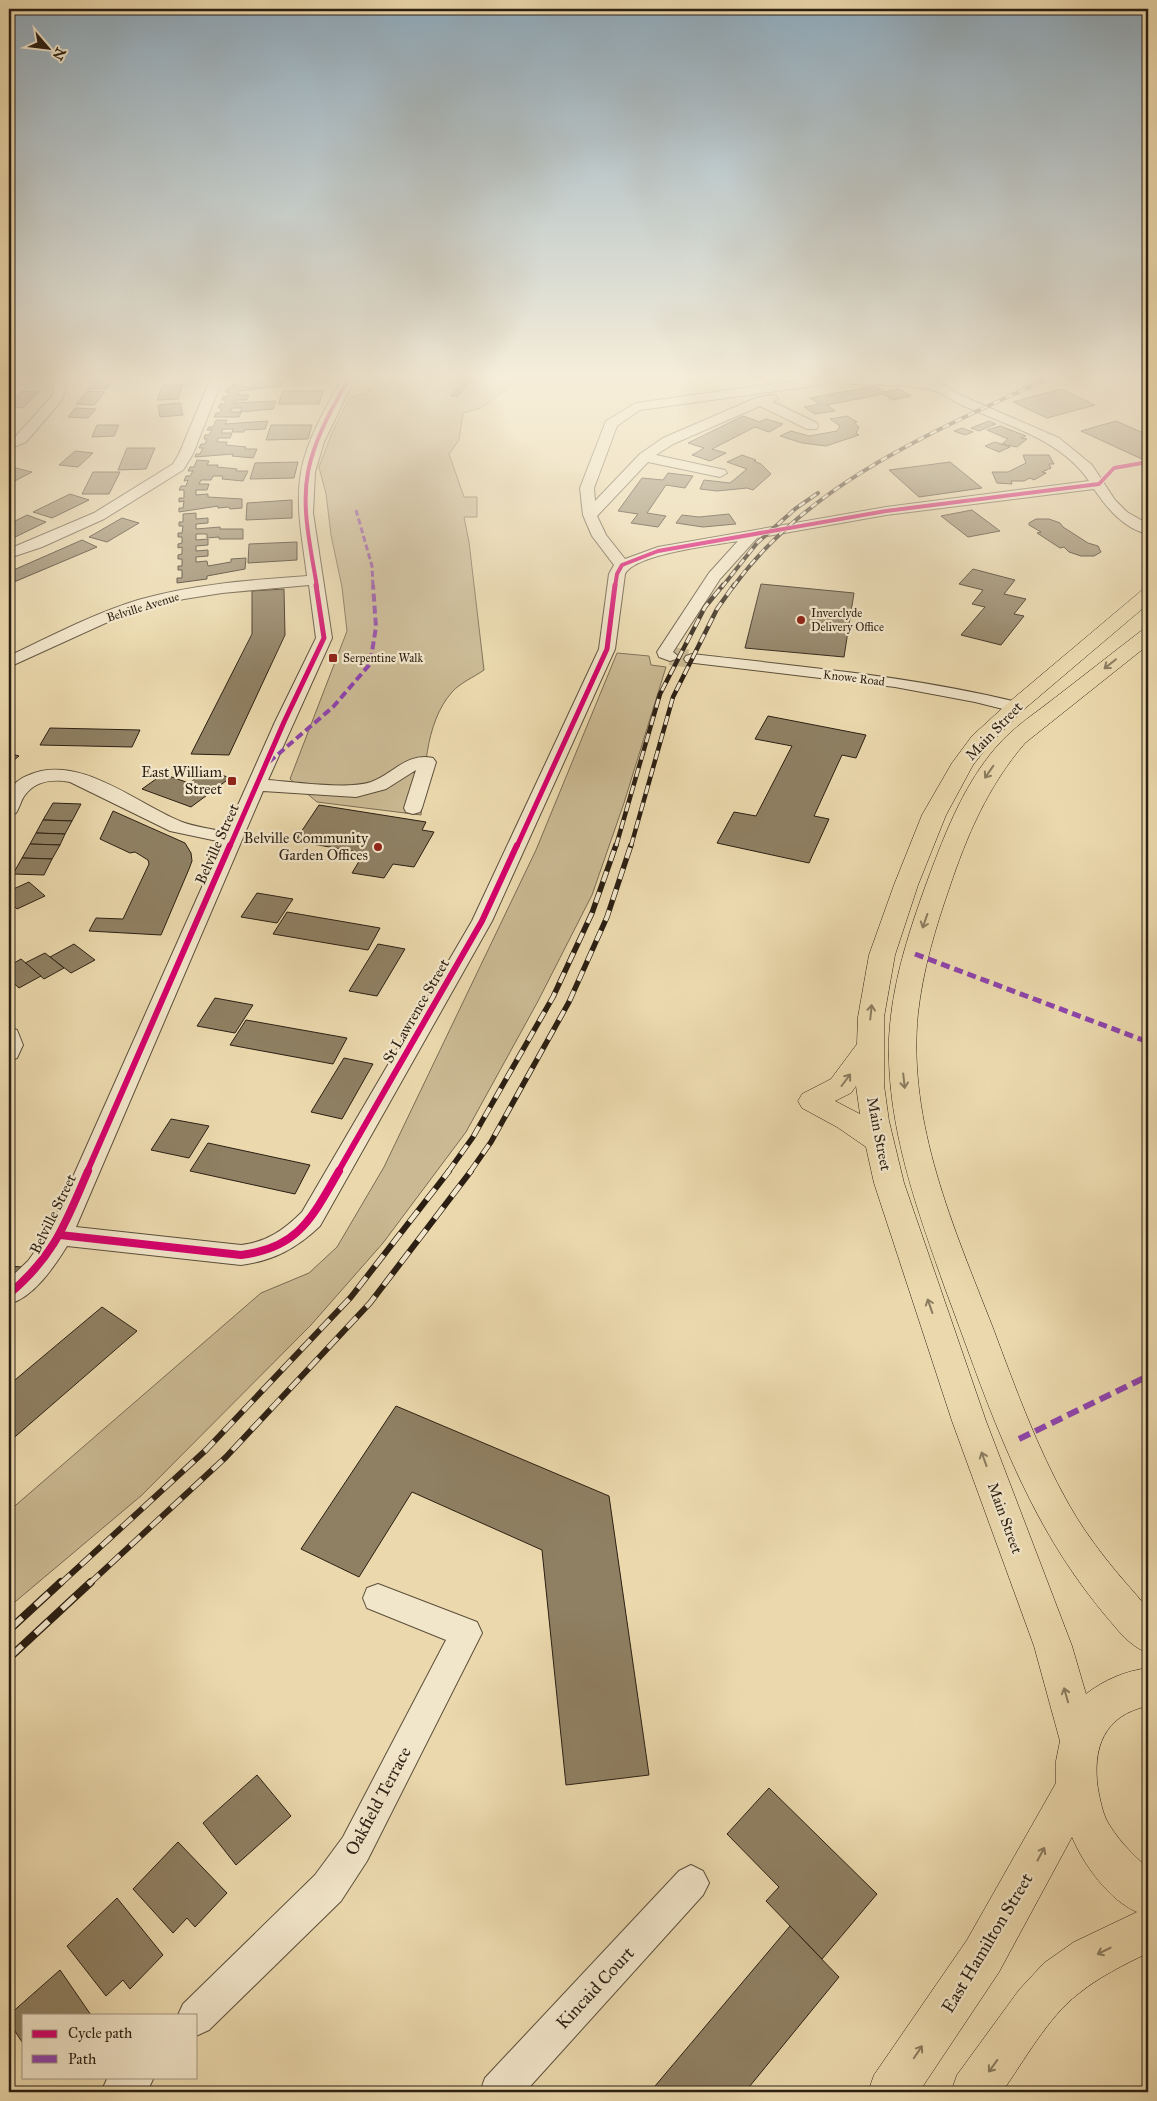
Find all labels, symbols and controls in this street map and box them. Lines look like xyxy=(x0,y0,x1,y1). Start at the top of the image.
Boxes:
north arrow xyxy=(22,22,72,72)
text: N xyxy=(49,45,69,63)
street label: Belville Avenue xyxy=(105,589,181,625)
place label: Inverclyde Delivery Office xyxy=(811,606,884,634)
marker: Inverclyde Delivery Office xyxy=(795,614,807,626)
place label: Serpentine Walk xyxy=(343,651,424,665)
marker: Serpentine Walk xyxy=(327,652,339,664)
one-way arrow xyxy=(1104,659,1117,670)
street label: Knowe Road xyxy=(822,667,886,689)
street label: Main Street xyxy=(962,697,1027,764)
place label: East William Street xyxy=(141,763,223,798)
one-way arrow xyxy=(984,765,994,779)
marker: East William Street xyxy=(226,775,238,787)
street label: Belville Street xyxy=(191,800,243,887)
place label: Belville Community Garden Offices xyxy=(244,829,369,864)
marker: Belville Community Garden Offices xyxy=(372,841,384,853)
one-way arrow xyxy=(920,913,930,929)
street label: St Lawrence Street xyxy=(379,955,453,1066)
one-way arrow xyxy=(866,1005,876,1021)
one-way arrow xyxy=(899,1072,909,1088)
one-way arrow xyxy=(840,1074,851,1087)
street label: Main Street xyxy=(863,1096,895,1173)
street label: Belville Street xyxy=(26,1171,80,1257)
one-way arrow xyxy=(925,1299,934,1314)
one-way arrow xyxy=(978,1452,987,1467)
street label: Main Street xyxy=(984,1480,1026,1557)
one-way arrow xyxy=(1061,1688,1071,1704)
street label: Oakfield Terrace xyxy=(340,1743,416,1859)
one-way arrow xyxy=(1036,1848,1046,1862)
street label: East Hamilton Street xyxy=(937,1869,1038,2017)
street label: Kincaid Court xyxy=(551,1942,639,2034)
one-way arrow xyxy=(1097,1946,1112,1956)
legend xyxy=(22,2014,198,2078)
text: Cycle path xyxy=(68,2024,133,2042)
one-way arrow xyxy=(913,2045,924,2059)
text: Path xyxy=(68,2050,97,2068)
one-way arrow xyxy=(988,2059,998,2073)

